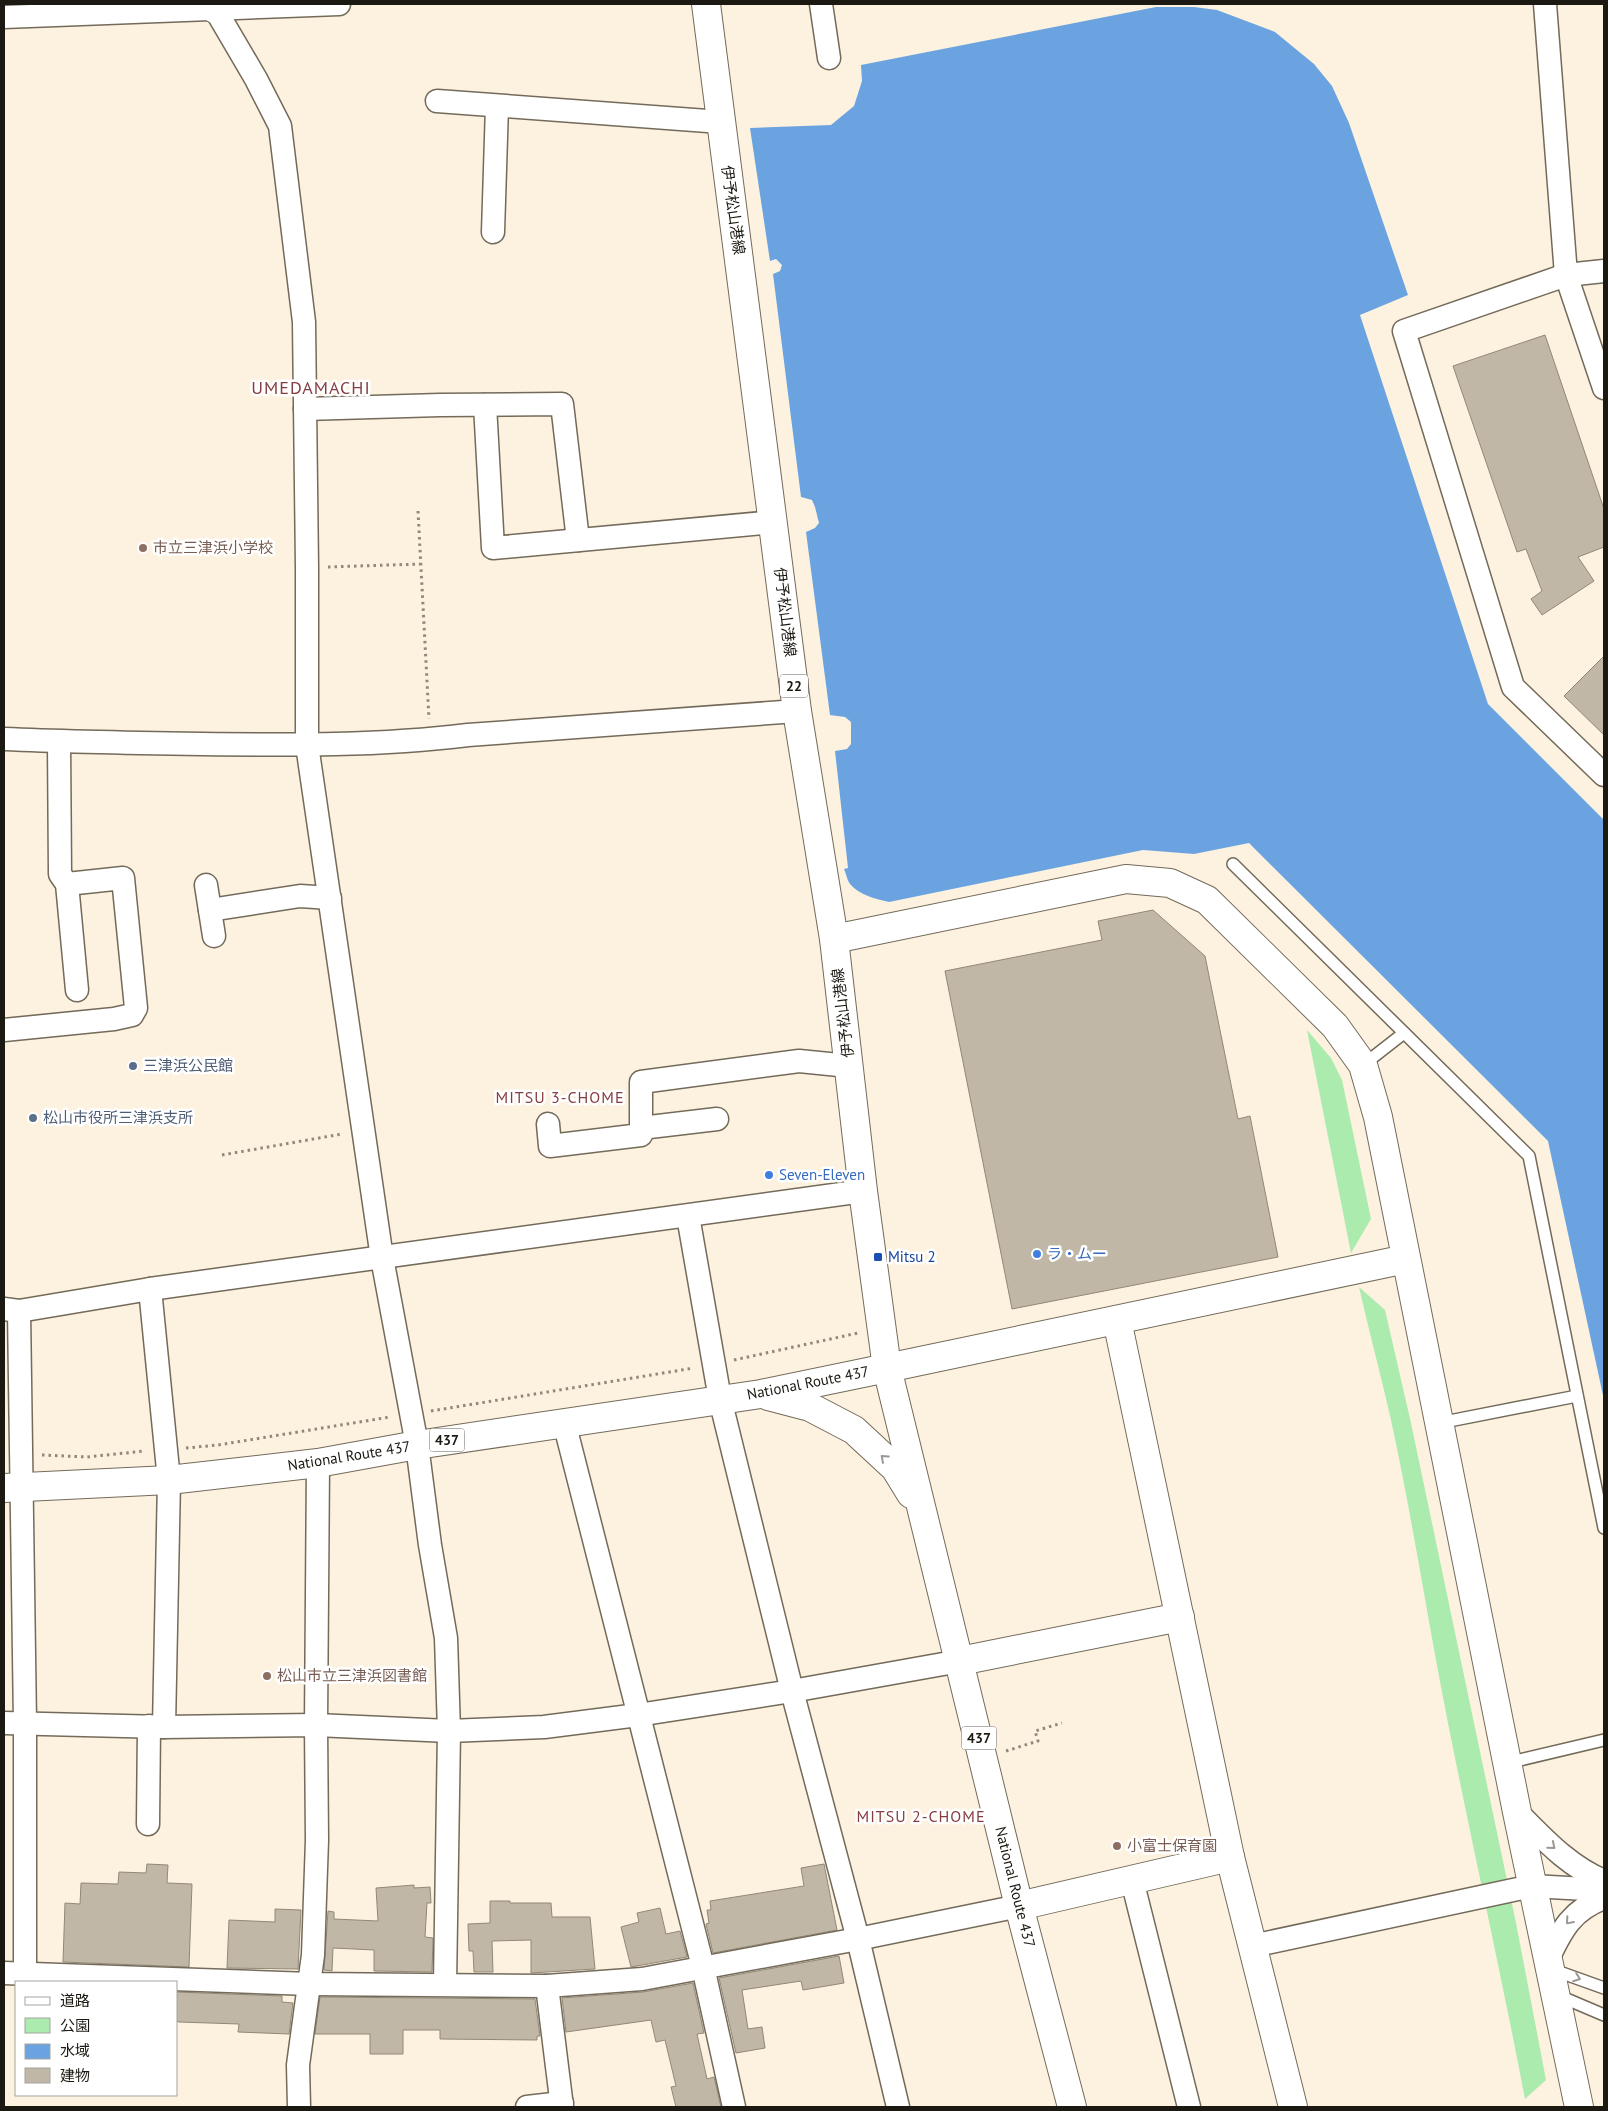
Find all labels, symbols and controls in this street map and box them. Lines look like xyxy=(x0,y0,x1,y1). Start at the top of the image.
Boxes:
street label: 伊予松山港線 xyxy=(718,164,749,256)
district label: UMEDAMACHI xyxy=(251,376,371,399)
place label: 市立三津浜小学校 xyxy=(153,538,273,557)
marker: 市立三津浜小学校 xyxy=(137,542,149,554)
street label: 伊予松山港線 xyxy=(771,566,800,658)
road number: 22 xyxy=(780,674,808,698)
street label: 伊予松山港線 xyxy=(828,967,857,1059)
place label: 三津浜公民館 xyxy=(143,1056,233,1075)
marker: 三津浜公民館 xyxy=(127,1060,139,1072)
district label: MITSU 3-CHOME xyxy=(496,1087,624,1107)
place label: 松山市役所三津浜支所 xyxy=(43,1108,193,1127)
marker: 松山市役所三津浜支所 xyxy=(27,1112,39,1124)
place label: Seven-Eleven xyxy=(779,1165,865,1184)
marker: Seven-Eleven xyxy=(763,1169,775,1181)
place label: ラ・ムー xyxy=(1047,1244,1107,1263)
place label: Mitsu 2 xyxy=(888,1247,936,1266)
marker: ラ・ムー xyxy=(1031,1248,1043,1260)
marker: Mitsu 2 xyxy=(872,1251,884,1263)
street label: National Route 437 xyxy=(745,1361,871,1404)
road number: 437 xyxy=(430,1428,464,1452)
street label: National Route 437 xyxy=(286,1436,412,1475)
one-way arrow xyxy=(881,1455,890,1464)
place label: 松山市立三津浜図書館 xyxy=(277,1666,427,1685)
marker: 松山市立三津浜図書館 xyxy=(261,1670,273,1682)
road number: 437 xyxy=(962,1726,996,1750)
district label: MITSU 2-CHOME xyxy=(857,1806,985,1826)
street label: National Route 437 xyxy=(991,1824,1040,1949)
place label: 小富士保育園 xyxy=(1127,1836,1217,1855)
marker: 小富士保育園 xyxy=(1111,1840,1123,1852)
one-way arrow xyxy=(1546,1840,1555,1849)
one-way arrow xyxy=(1566,1916,1575,1925)
one-way arrow xyxy=(1572,1972,1581,1982)
legend xyxy=(15,1981,178,2096)
text: 道路 xyxy=(60,1991,90,2010)
text: 公園 xyxy=(60,2016,90,2035)
text: 水域 xyxy=(60,2041,90,2060)
text: 建物 xyxy=(60,2066,90,2085)

